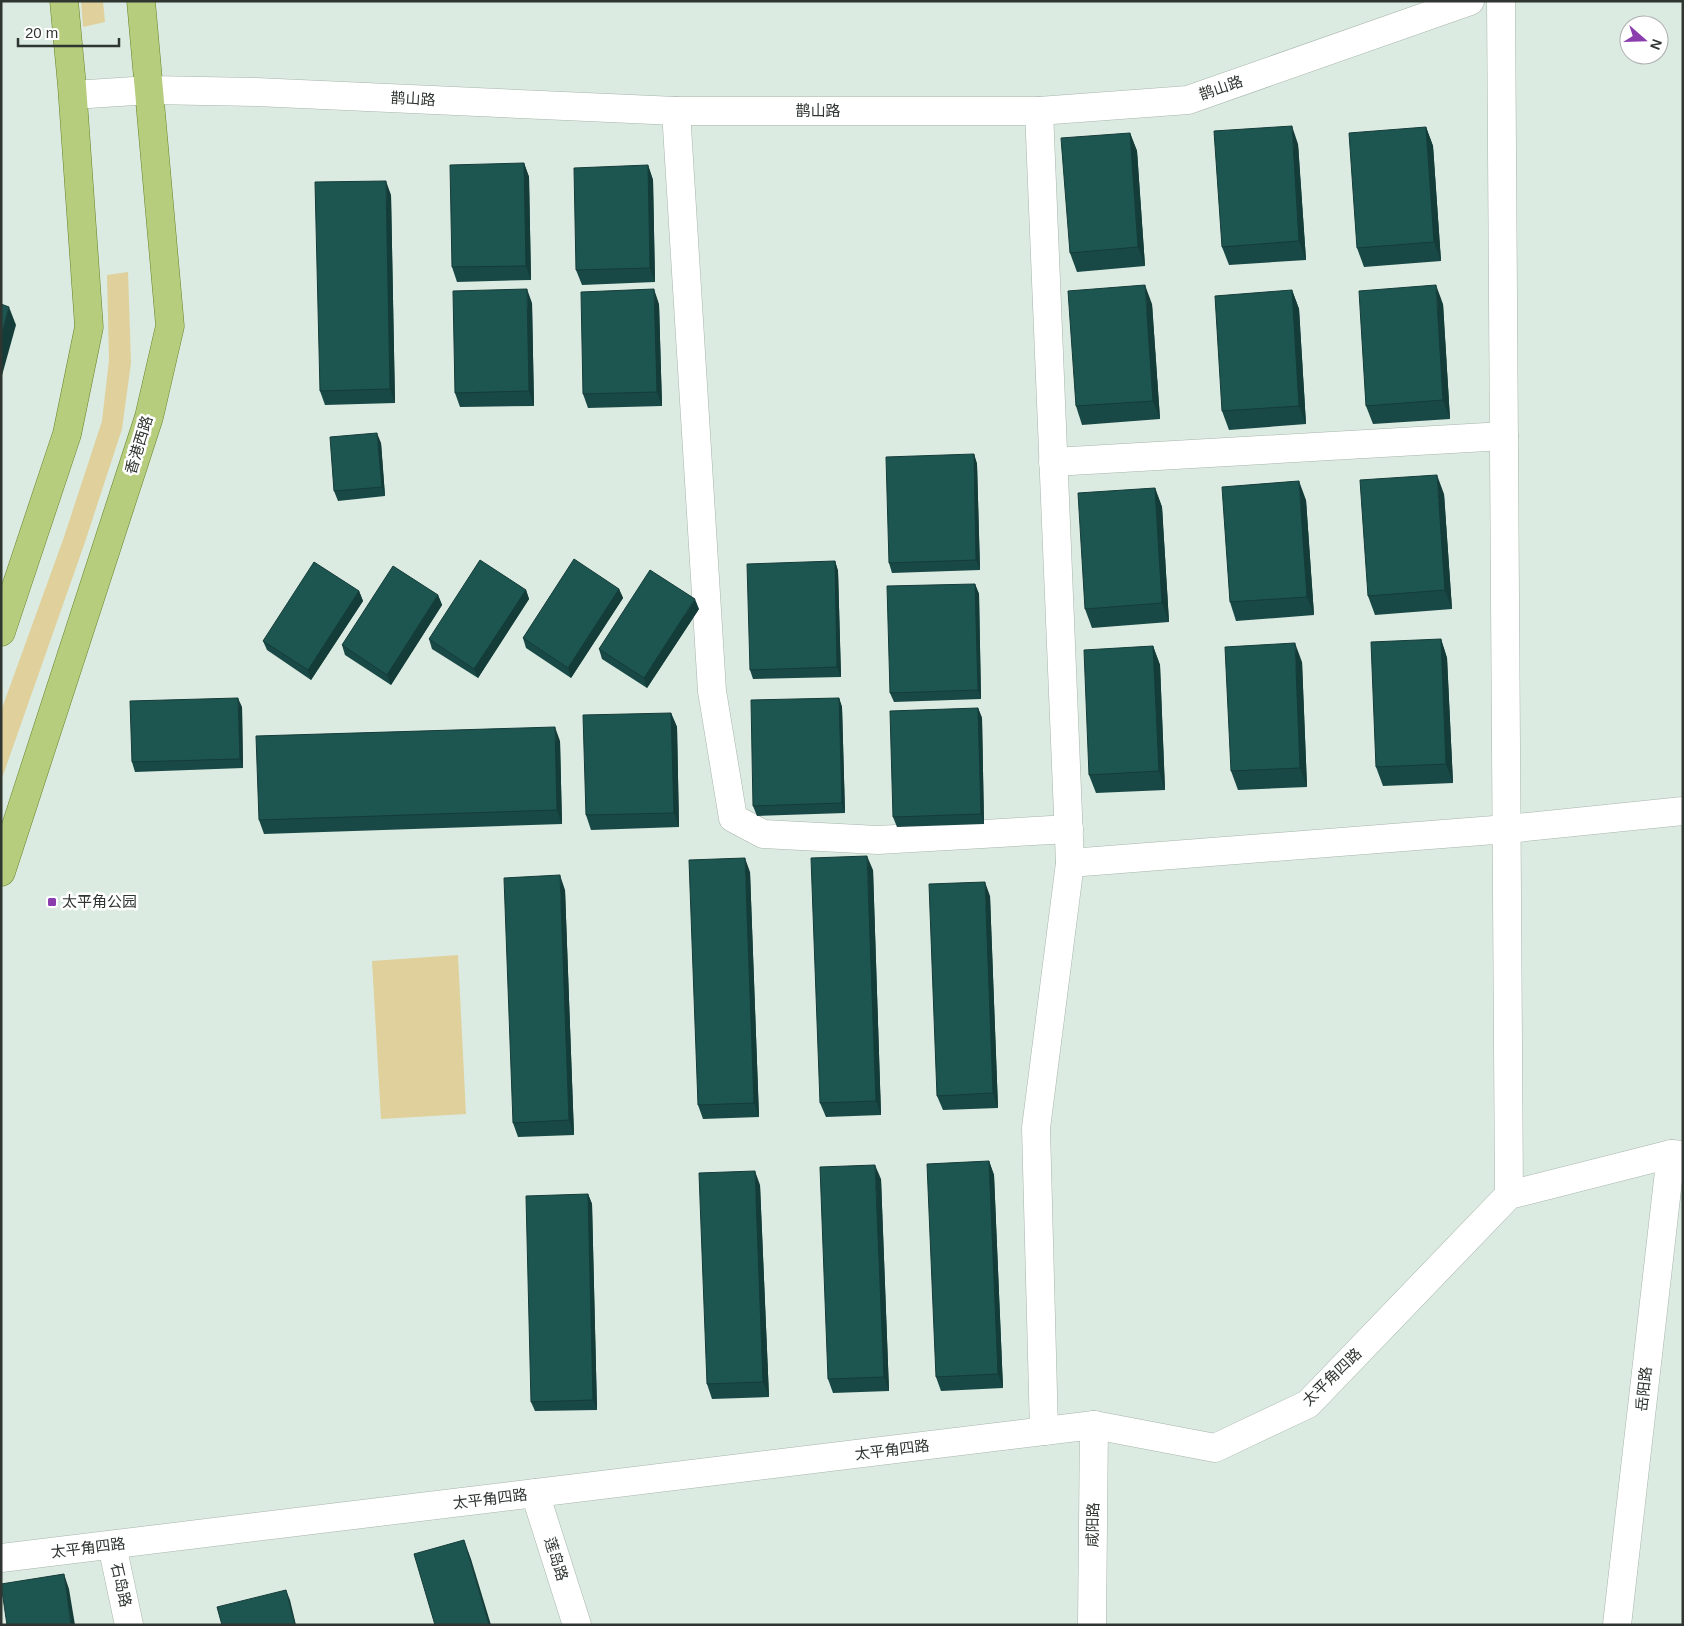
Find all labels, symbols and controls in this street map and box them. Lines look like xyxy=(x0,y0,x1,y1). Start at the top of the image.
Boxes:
scale bar xyxy=(18,15,119,47)
north arrow xyxy=(1619,15,1669,65)
text: 20 m xyxy=(25,24,58,41)
text: N xyxy=(1647,37,1665,52)
street label: 鹊山路 xyxy=(1197,72,1245,103)
street label: 鹊山路 xyxy=(390,89,436,108)
street label: 鹊山路 xyxy=(795,102,841,119)
street label: 香港西路 xyxy=(122,414,155,476)
place label: 太平角公园 xyxy=(62,893,137,910)
marker: 太平角公园 xyxy=(46,896,58,908)
street label: 太平角四路 xyxy=(1299,1344,1365,1409)
street label: 岳阳路 xyxy=(1633,1366,1654,1412)
street label: 太平角四路 xyxy=(854,1436,930,1463)
street label: 太平角四路 xyxy=(452,1485,528,1512)
street label: 咸阳路 xyxy=(1084,1502,1101,1548)
street label: 太平角四路 xyxy=(50,1534,126,1561)
street label: 莲岛路 xyxy=(541,1535,572,1583)
street label: 石岛路 xyxy=(108,1561,135,1609)

